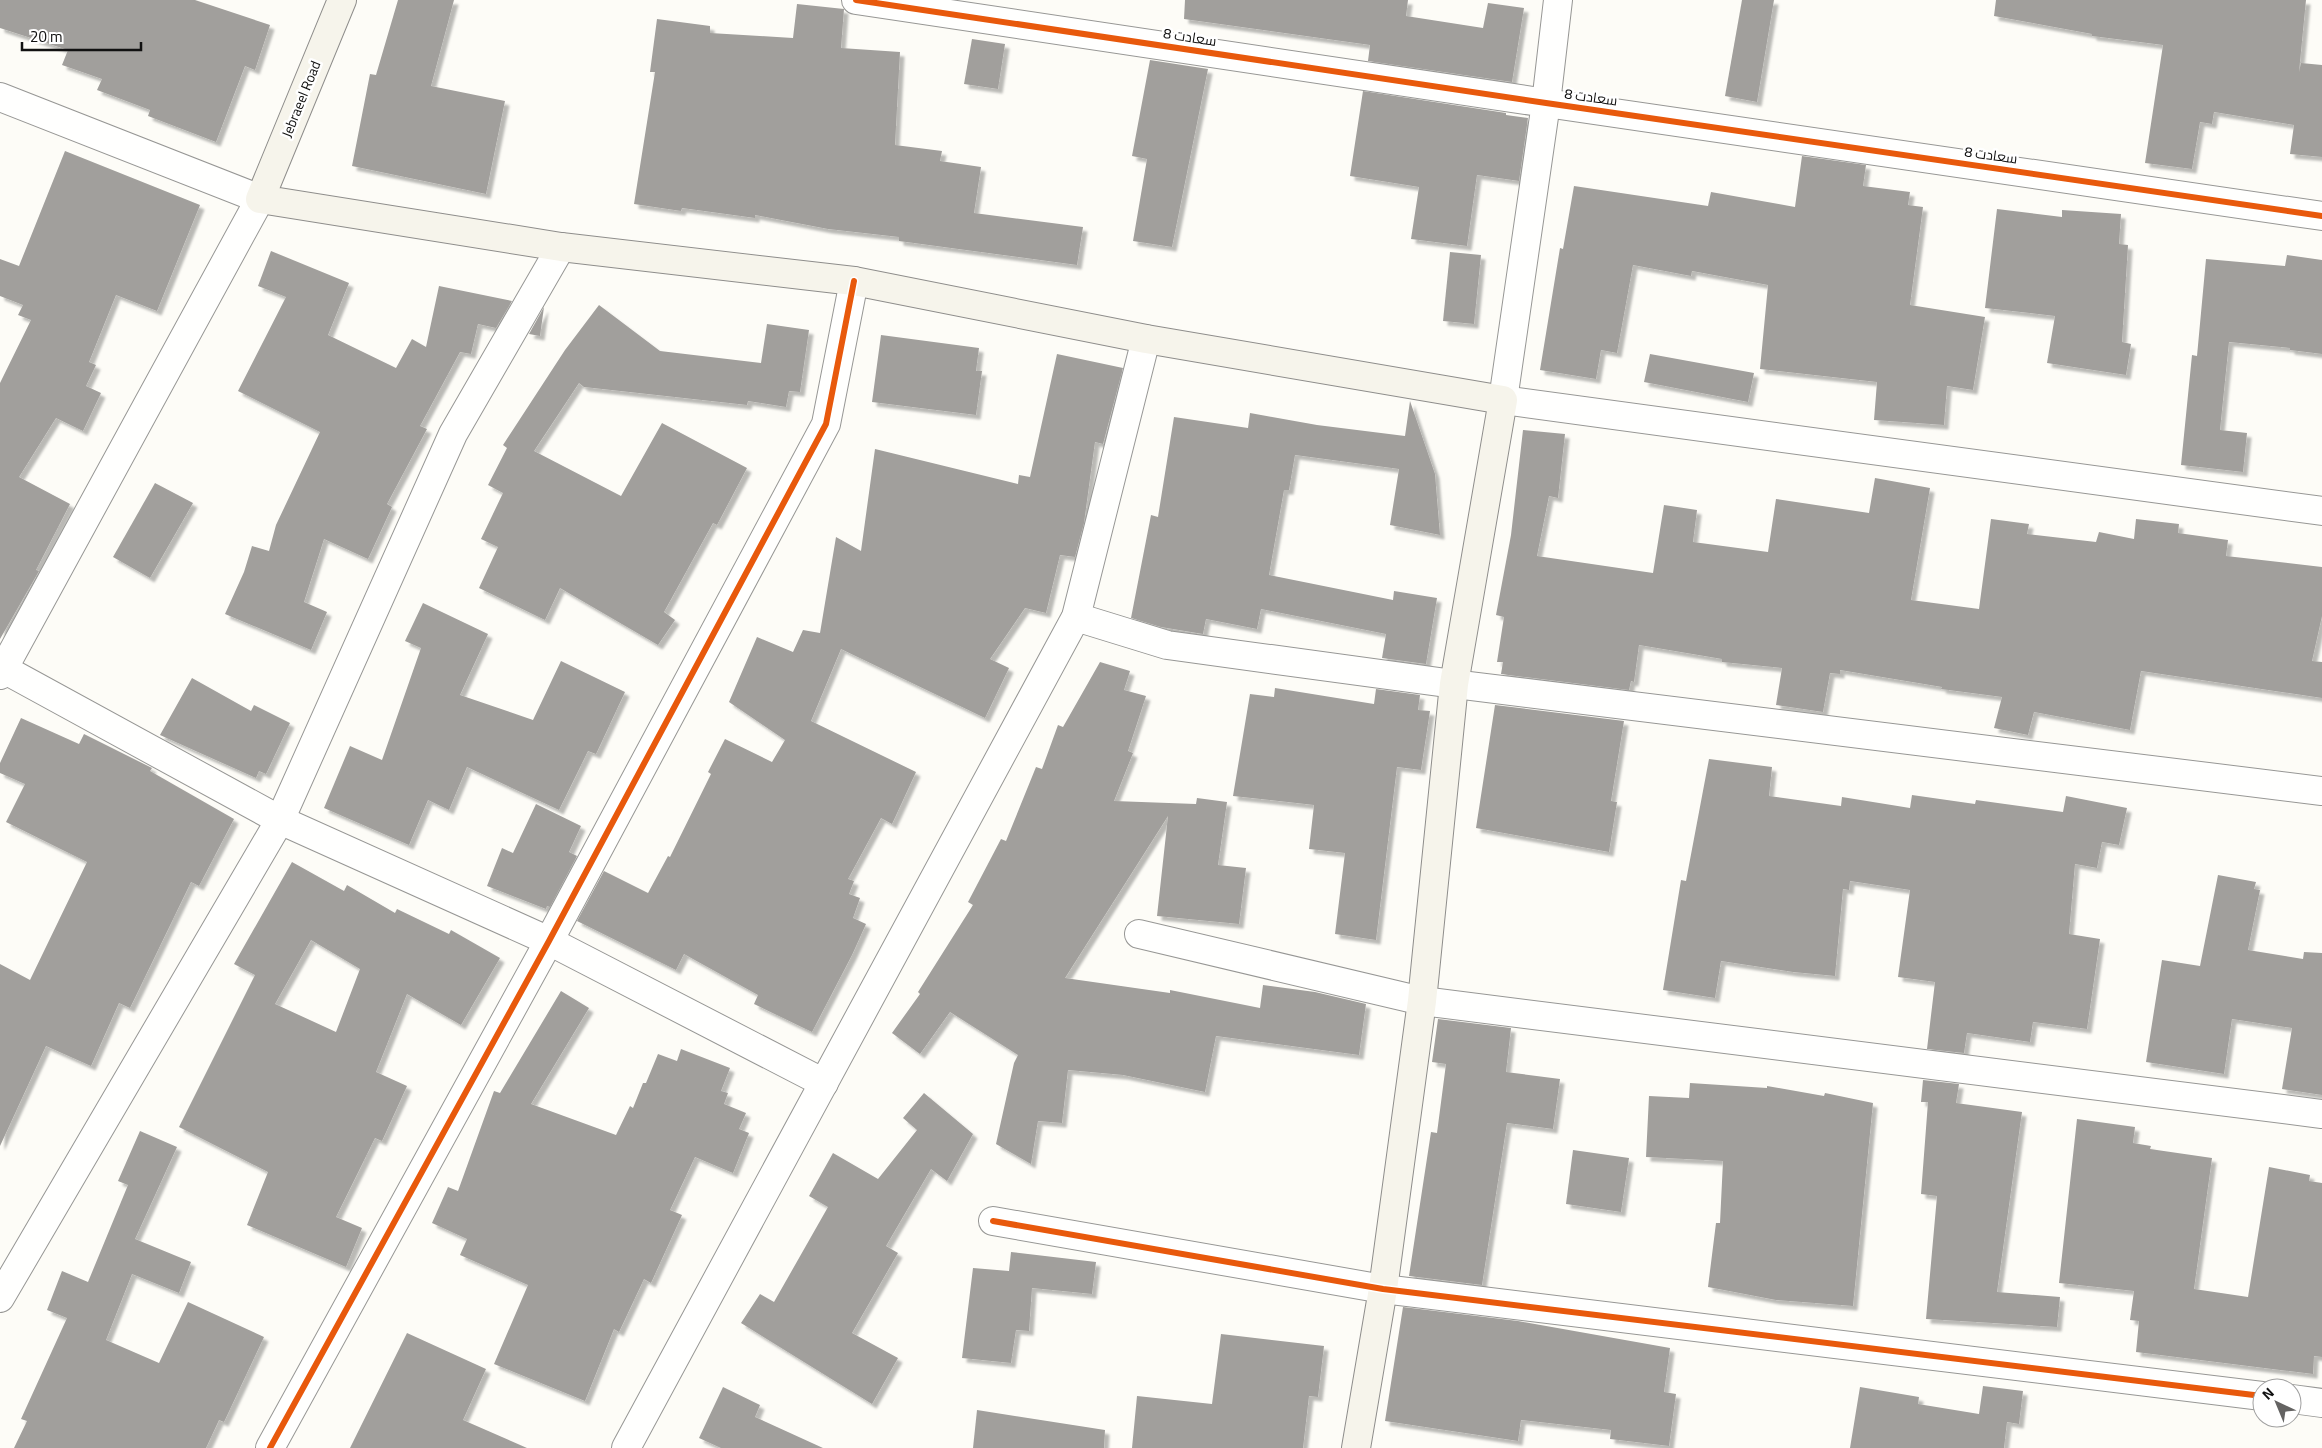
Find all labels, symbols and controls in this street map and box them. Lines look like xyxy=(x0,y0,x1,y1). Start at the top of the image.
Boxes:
scale bar xyxy=(22,20,141,52)
street label: سعادت 8 xyxy=(1162,20,1218,54)
text: 20 m xyxy=(30,22,63,51)
street label: Jebraeel Road xyxy=(274,57,328,141)
street label: سعادت 8 xyxy=(1563,80,1619,114)
street label: سعادت 8 xyxy=(1963,138,2019,172)
north arrow xyxy=(2252,1378,2302,1428)
text: N xyxy=(2256,1381,2280,1406)

